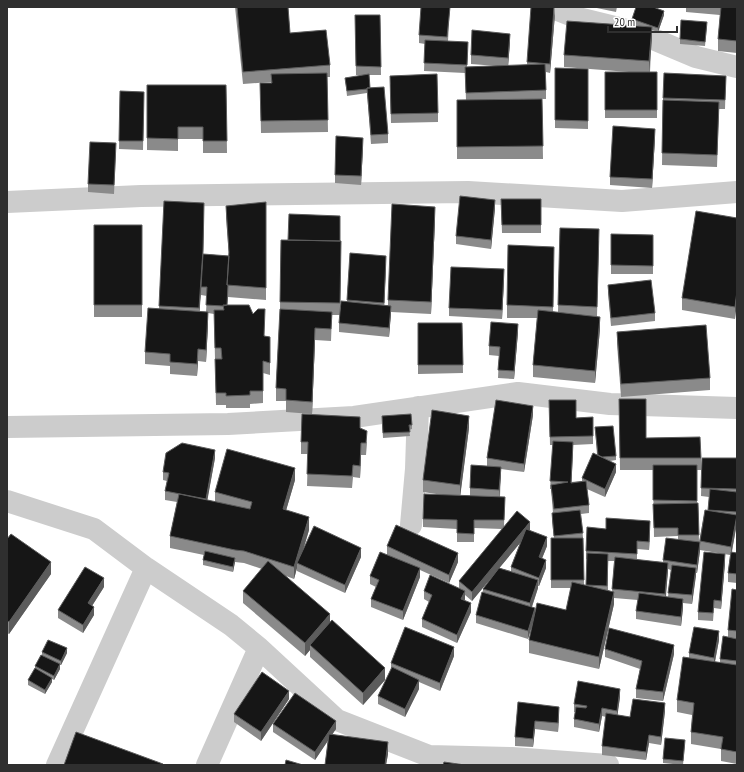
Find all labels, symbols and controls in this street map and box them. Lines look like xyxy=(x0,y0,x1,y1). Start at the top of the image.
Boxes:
scale bar xyxy=(608,8,677,34)
text: 20 m xyxy=(614,14,635,29)

